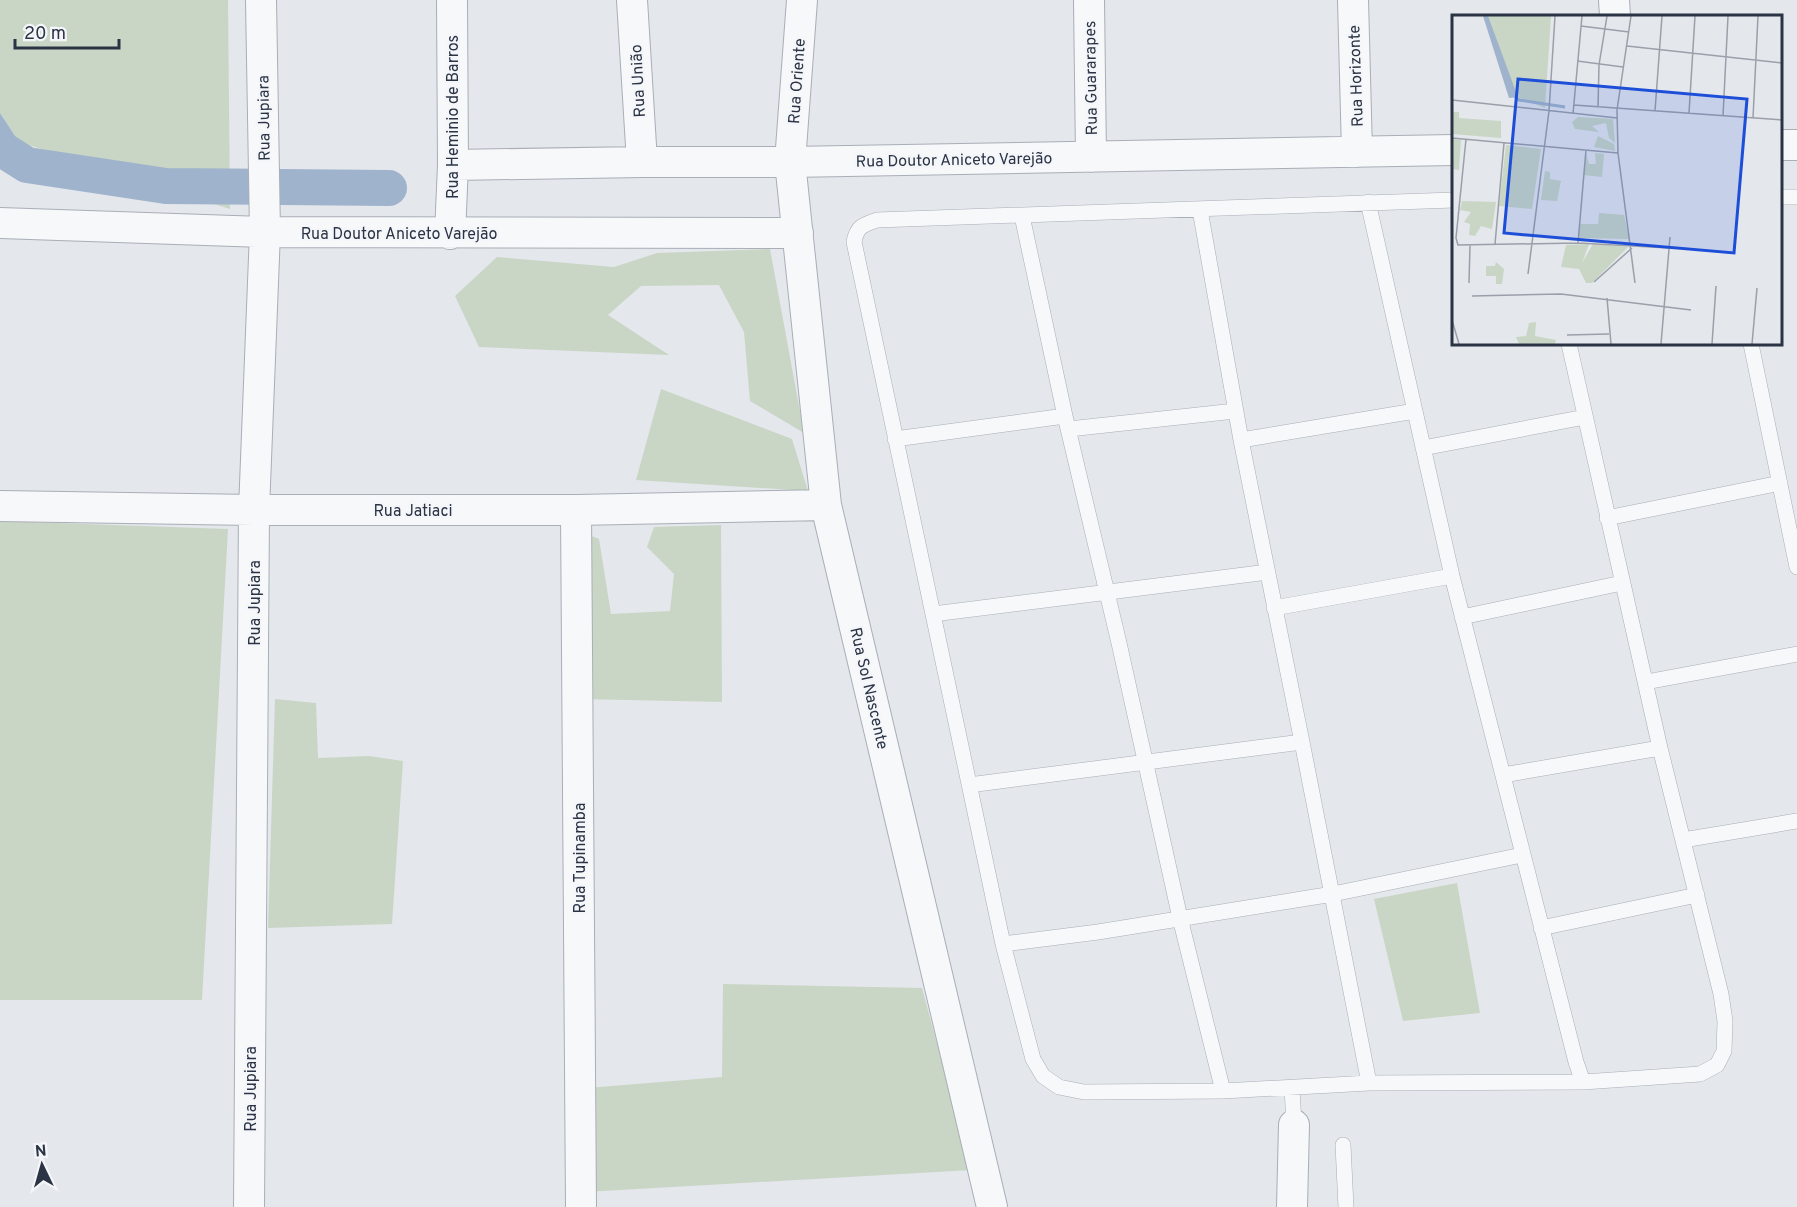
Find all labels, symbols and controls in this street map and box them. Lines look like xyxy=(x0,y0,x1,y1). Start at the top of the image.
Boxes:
scale bar xyxy=(15,12,118,50)
inset map xyxy=(1452,15,1782,345)
street label: Rua Guararapes xyxy=(1081,20,1103,136)
text: 20 m xyxy=(24,23,66,46)
street label: Rua Horizonte xyxy=(1345,25,1369,127)
street label: Rua Heminio de Barros xyxy=(444,35,464,199)
street label: Rua Oriente xyxy=(785,38,811,125)
street label: Rua União xyxy=(627,44,651,118)
street label: Rua Jupiara xyxy=(254,75,276,161)
street label: Rua Doutor Aniceto Varejão xyxy=(856,149,1053,173)
street label: Rua Doutor Aniceto Varejão xyxy=(301,225,497,245)
street label: Rua Jatiaci xyxy=(373,502,453,522)
street label: Rua Jupiara xyxy=(246,560,266,646)
street label: Rua Sol Nascente xyxy=(844,625,892,751)
street label: Rua Tupinamba xyxy=(571,803,591,913)
street label: Rua Jupiara xyxy=(242,1046,262,1132)
north arrow xyxy=(12,1135,72,1195)
text: N xyxy=(34,1142,47,1163)

